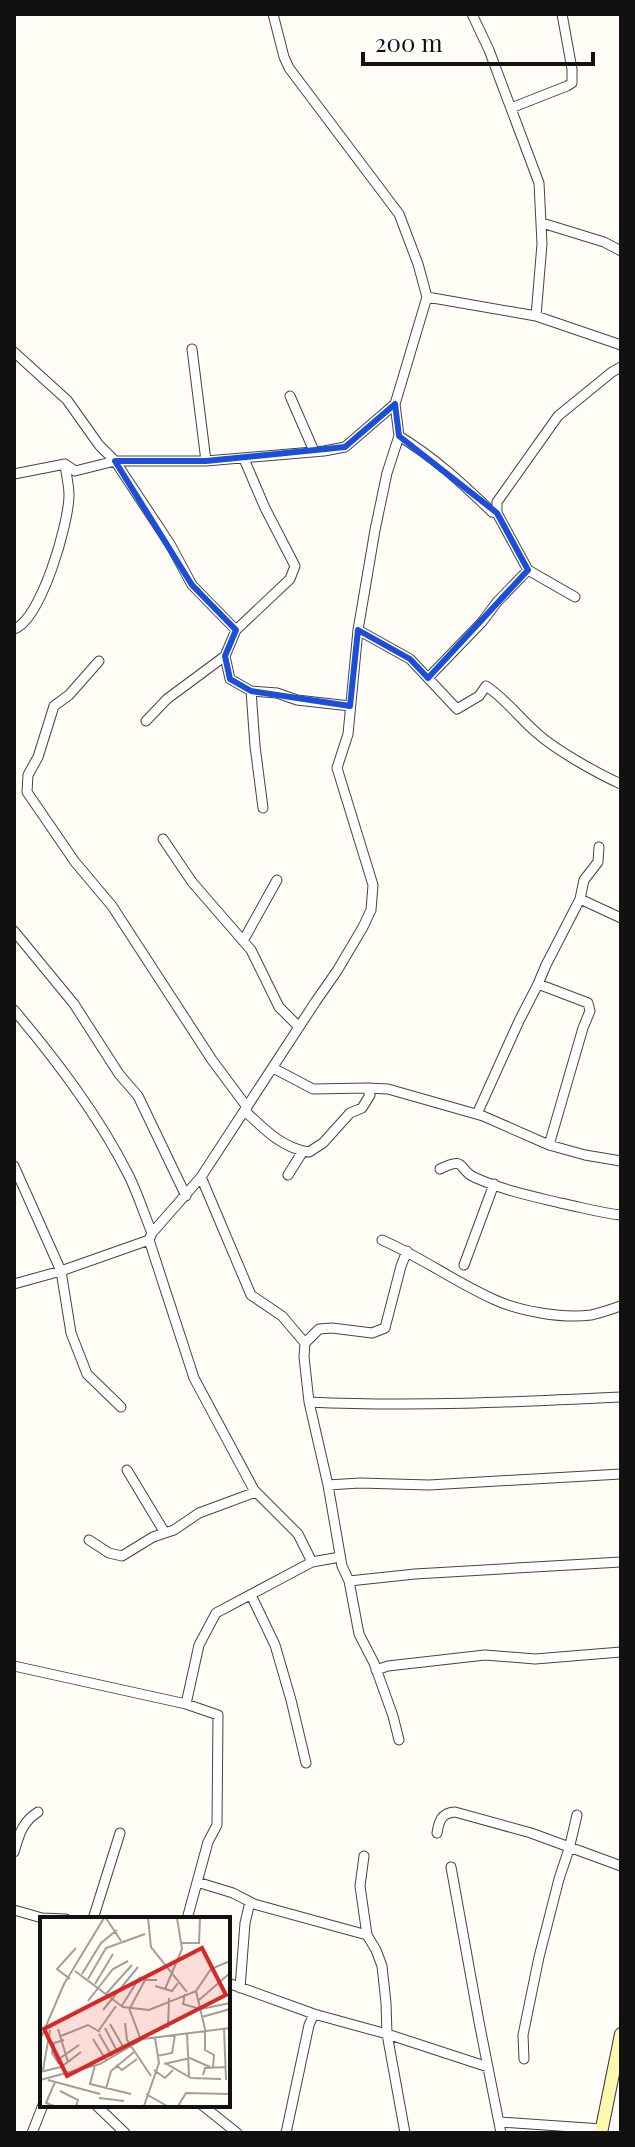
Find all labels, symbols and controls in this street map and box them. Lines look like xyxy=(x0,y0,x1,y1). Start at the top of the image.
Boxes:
scale bar xyxy=(363,16,593,66)
text: 200 m xyxy=(375,26,443,58)
inset map xyxy=(40,1917,230,2107)

